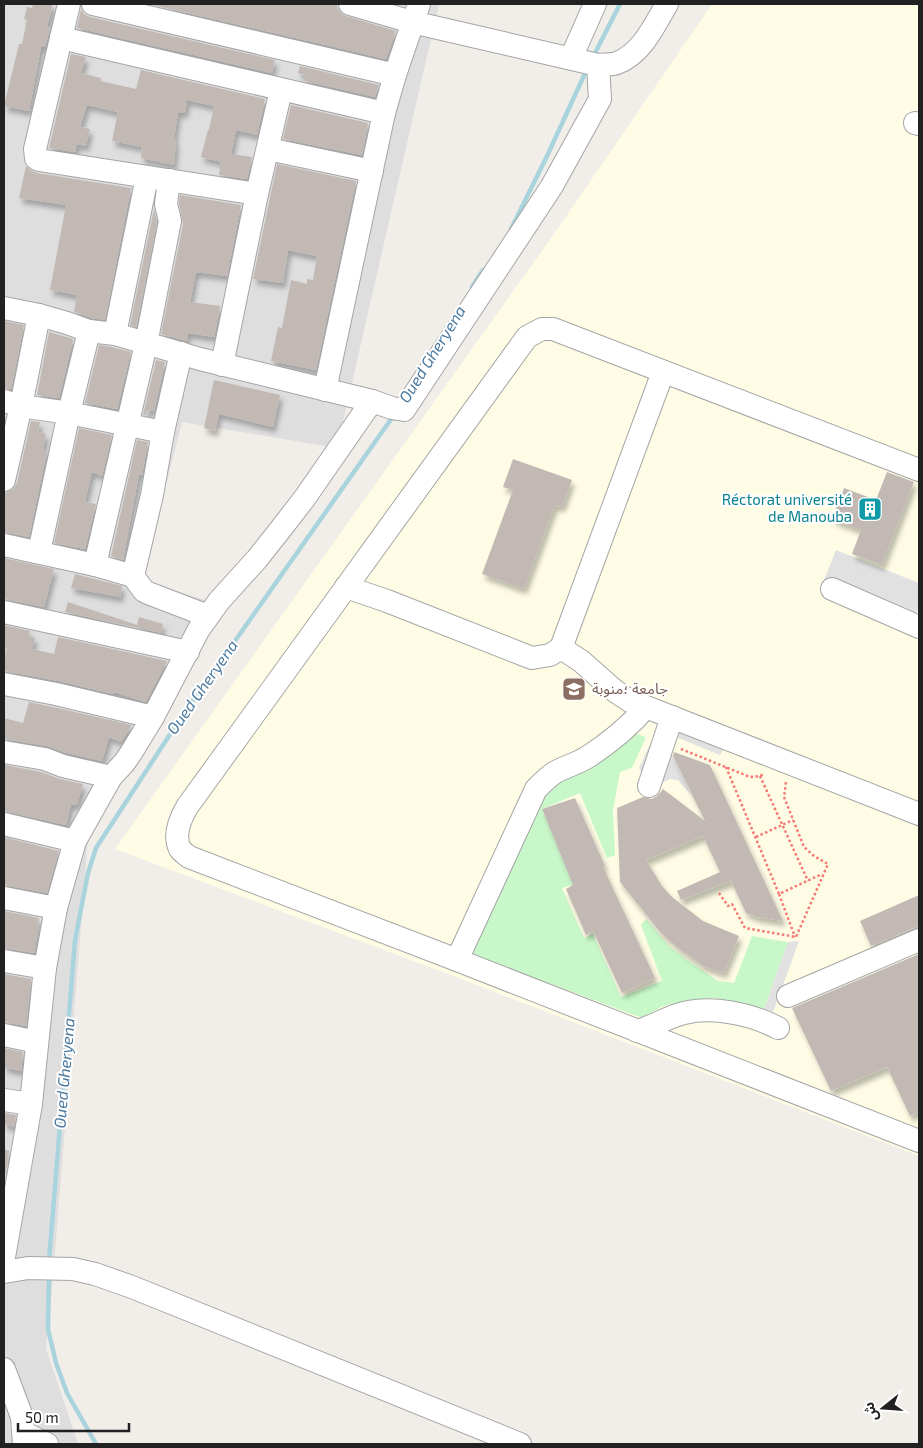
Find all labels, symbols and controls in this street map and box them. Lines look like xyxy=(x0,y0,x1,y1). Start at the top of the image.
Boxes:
water label: Oued Gheryena xyxy=(394,302,470,406)
place label: Réctorat université de Manouba xyxy=(722,490,852,525)
building icon: Réctorat université de Manouba xyxy=(857,496,883,522)
water label: Oued Gheryena xyxy=(162,636,242,738)
school or university icon: جامعة ؛منوبة xyxy=(561,676,587,702)
place label: جامعة ؛منوبة xyxy=(592,679,668,698)
water label: Oued Gheryena xyxy=(49,1017,79,1129)
north arrow xyxy=(858,1383,908,1433)
scale bar xyxy=(18,1400,129,1432)
text: ش xyxy=(859,1400,881,1424)
text: 50 m xyxy=(25,1408,59,1426)

